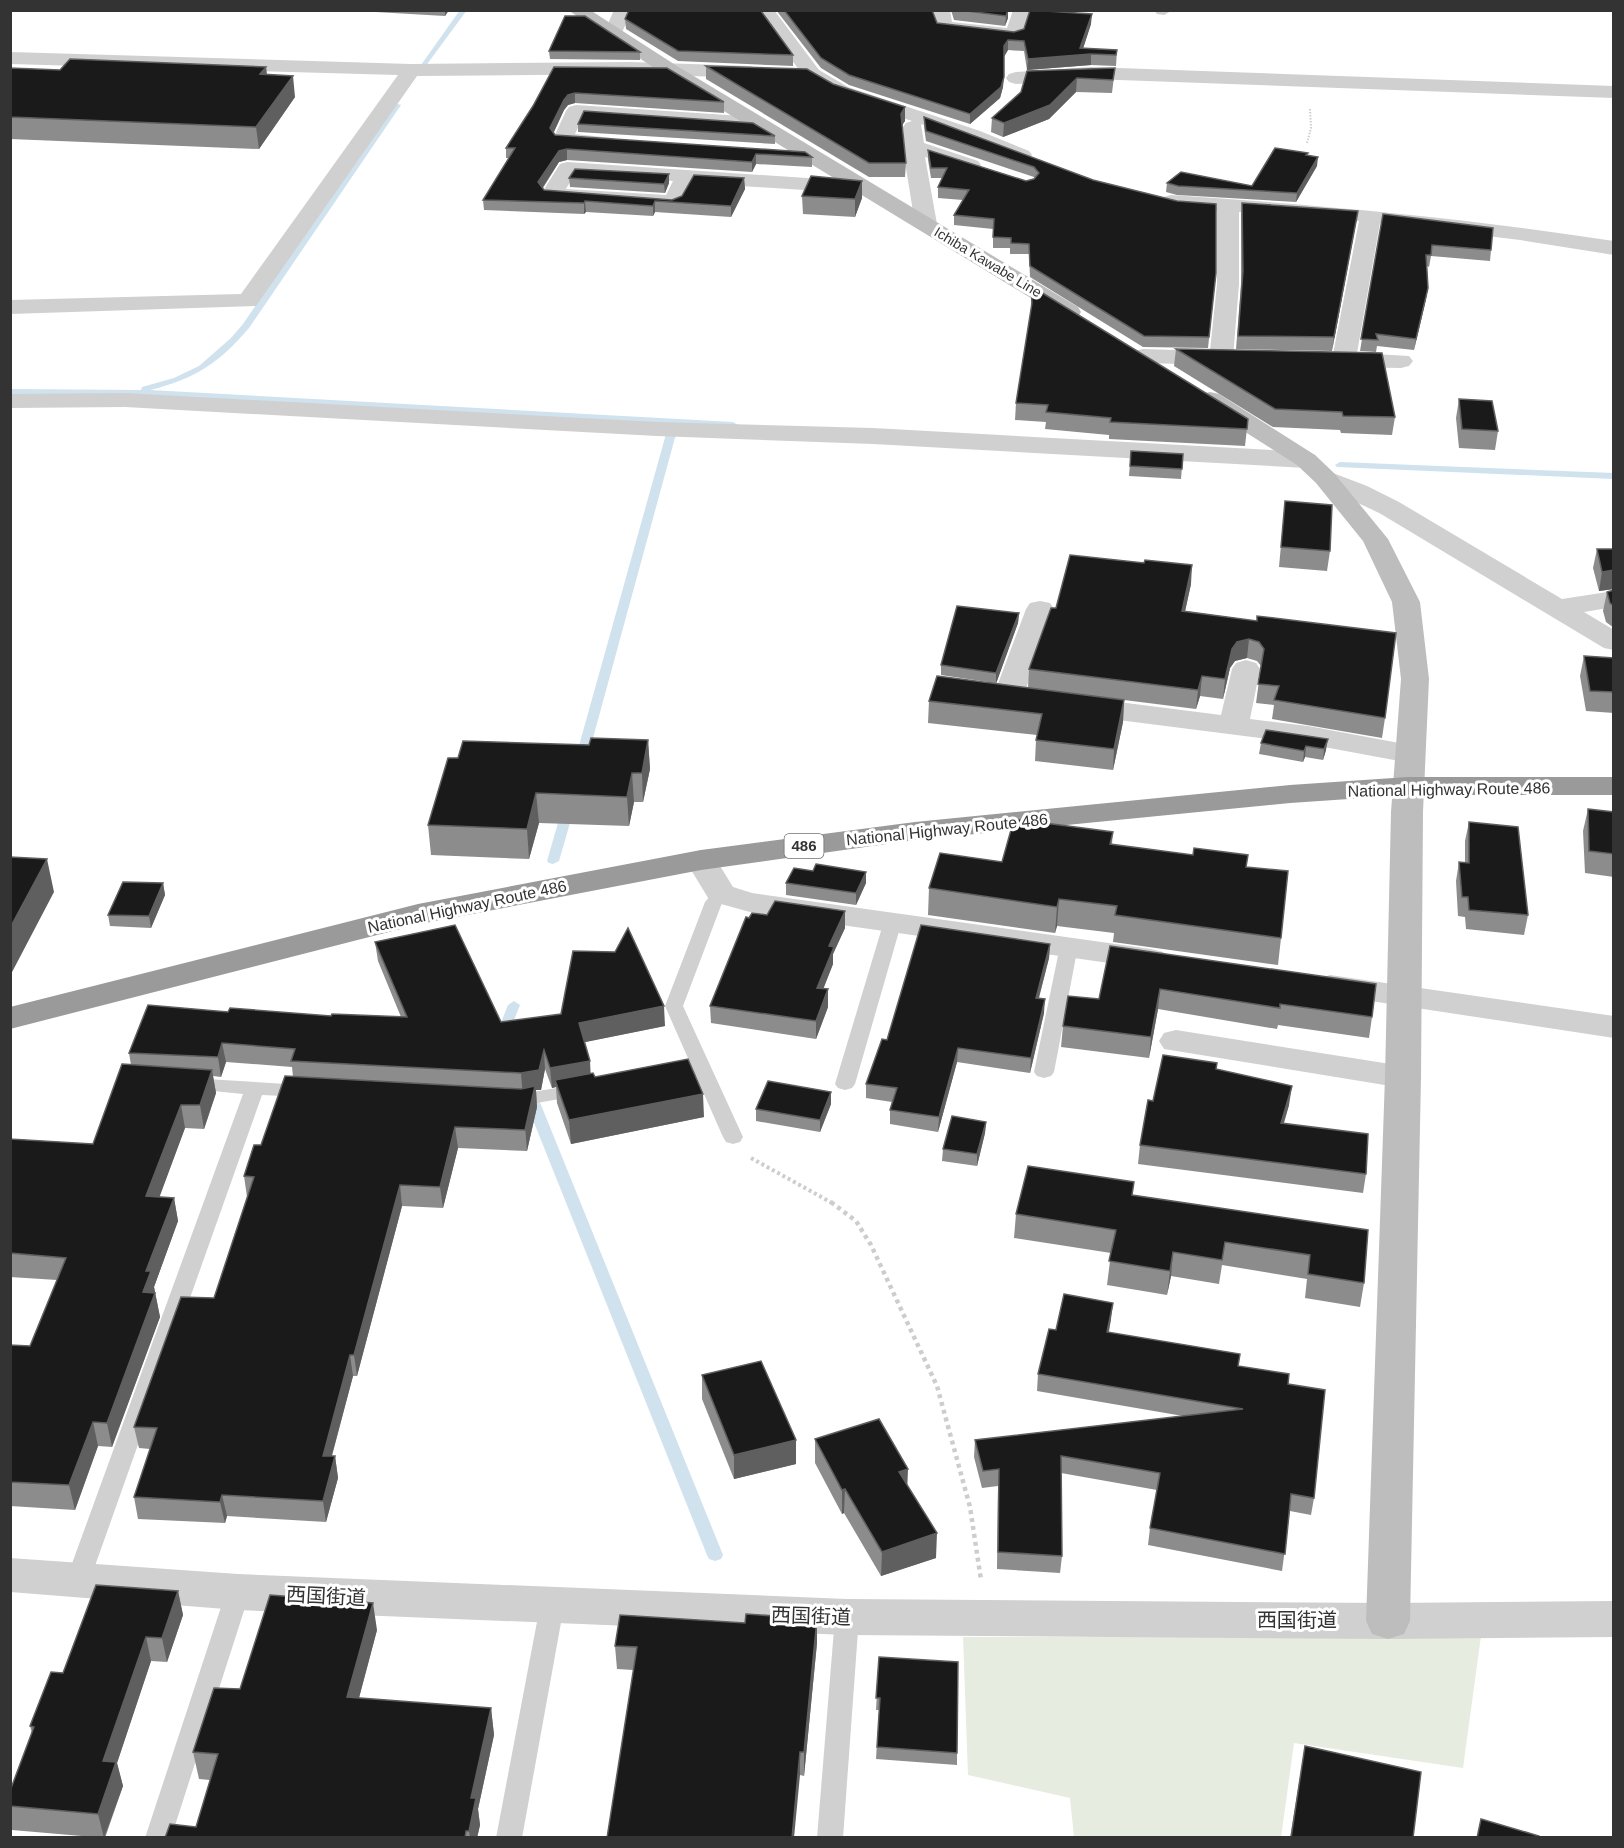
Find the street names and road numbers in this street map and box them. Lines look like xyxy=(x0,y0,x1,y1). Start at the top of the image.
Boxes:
street label: Ichiba Kawabe Line xyxy=(932,224,1045,300)
street label: National Highway Route 486 xyxy=(1347,779,1551,800)
street label: National Highway Route 486 xyxy=(845,810,1049,849)
road number: 486 xyxy=(784,834,824,858)
street label: National Highway Route 486 xyxy=(366,877,568,936)
street label: 西国街道 xyxy=(285,1583,367,1609)
street label: 西国街道 xyxy=(771,1604,851,1628)
street label: 西国街道 xyxy=(1257,1609,1337,1631)

